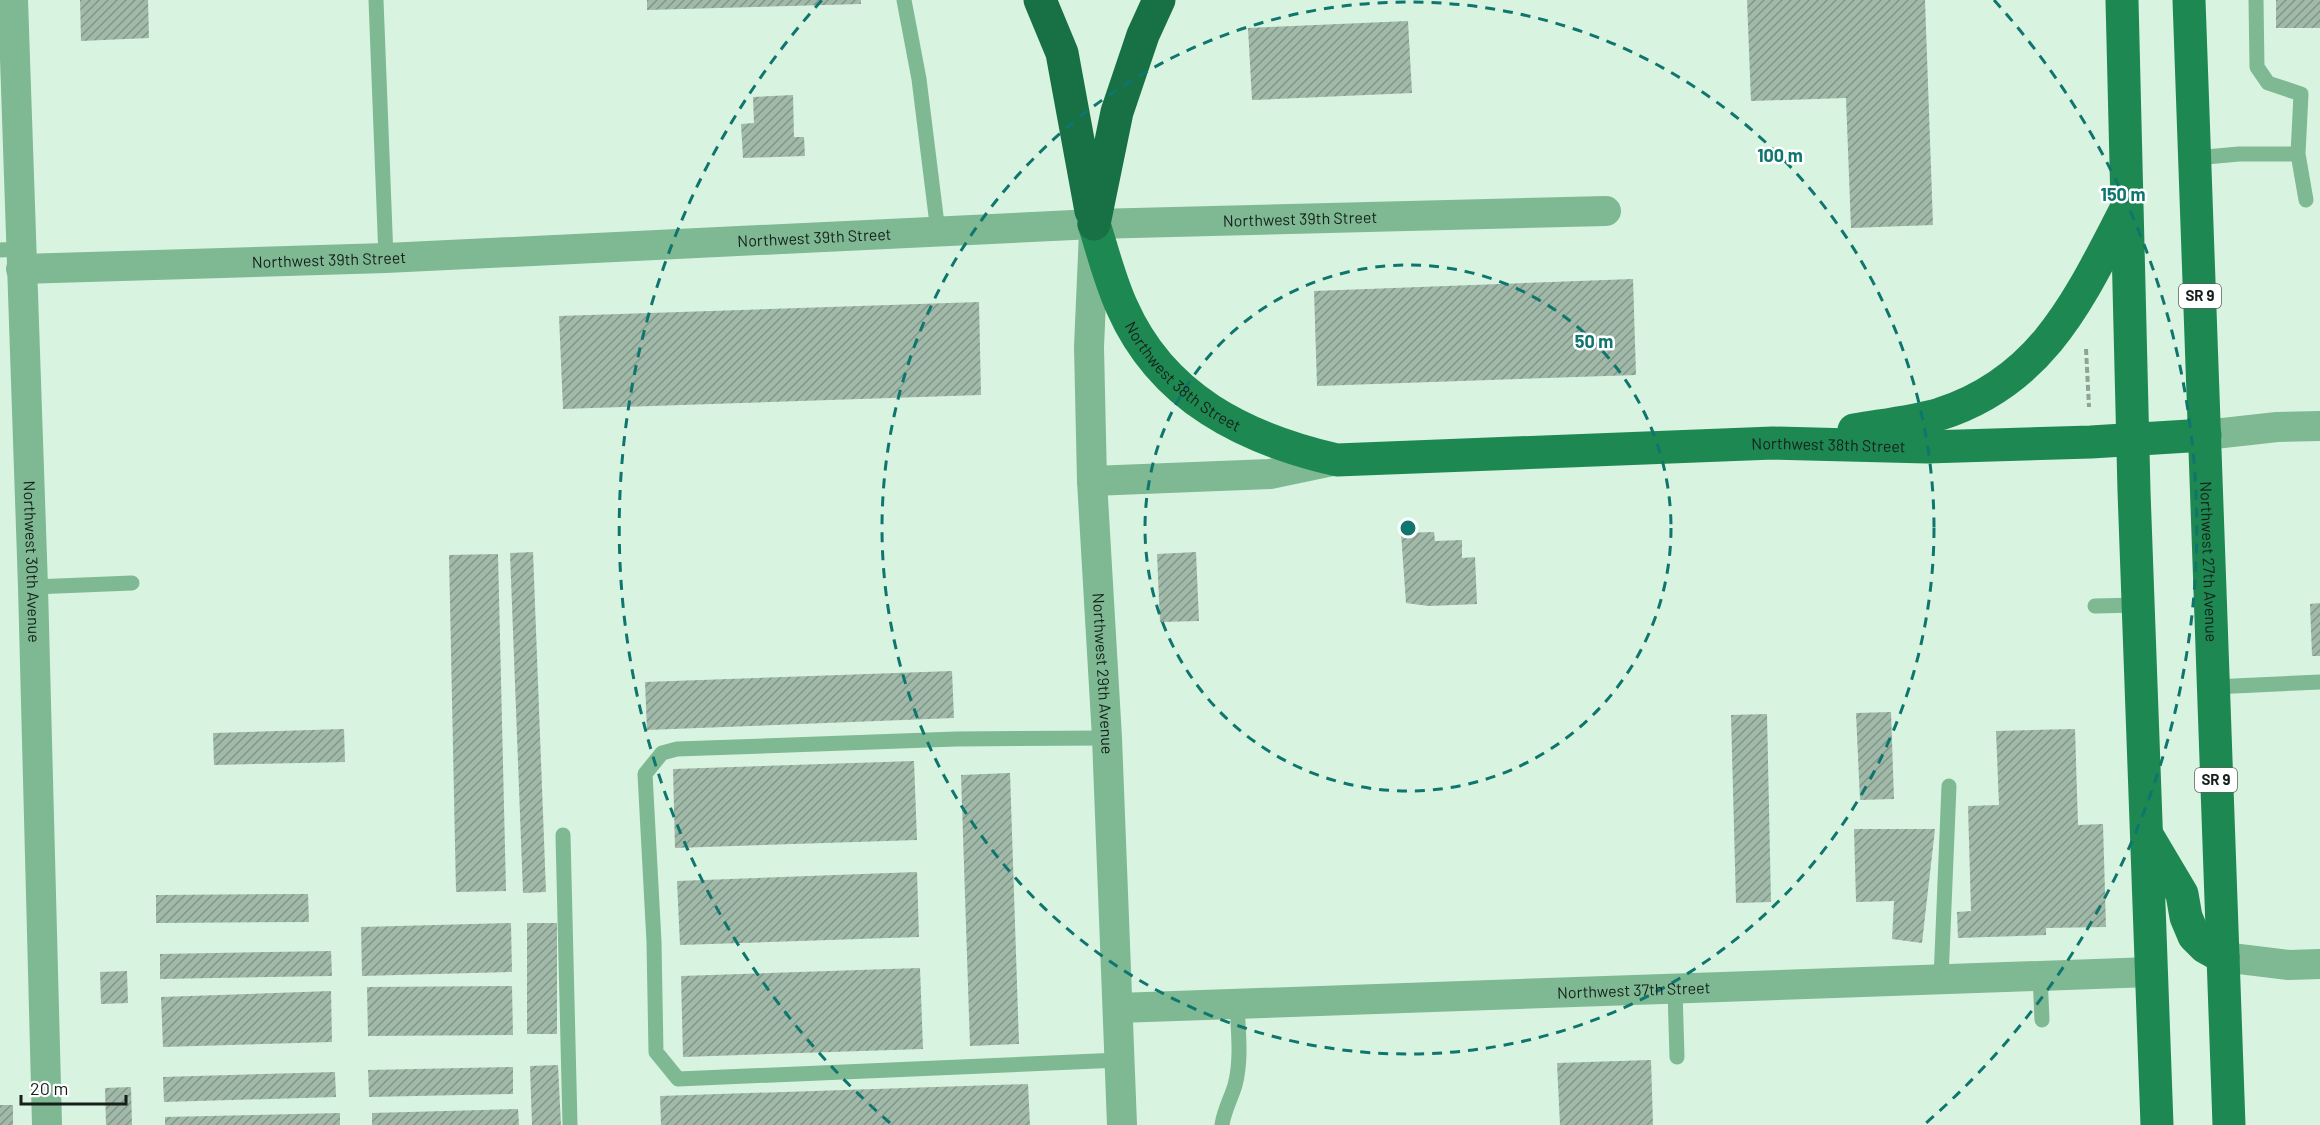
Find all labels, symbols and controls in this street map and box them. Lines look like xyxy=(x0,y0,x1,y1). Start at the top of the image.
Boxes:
text: 100 m xyxy=(1757,144,1803,166)
text: 150 m xyxy=(2101,183,2145,205)
street label: Northwest 39th Street xyxy=(1223,207,1377,230)
street label: Northwest 39th Street xyxy=(737,224,892,250)
street label: Northwest 39th Street xyxy=(251,247,406,271)
road number: SR 9 xyxy=(2179,284,2221,308)
street label: Northwest 38th Street xyxy=(1122,318,1244,435)
text: 50 m xyxy=(1575,330,1613,352)
street label: Northwest 38th Street xyxy=(1751,433,1906,455)
street label: Northwest 30th Avenue xyxy=(20,480,44,643)
street label: Northwest 27th Avenue xyxy=(2197,481,2222,642)
centre of rings xyxy=(1398,518,1418,538)
street label: Northwest 29th Avenue xyxy=(1090,592,1118,755)
road number: SR 9 xyxy=(2195,768,2237,792)
street label: Northwest 37th Street xyxy=(1557,977,1711,1002)
scale bar xyxy=(21,1068,126,1106)
text: 20 m xyxy=(30,1077,68,1099)

